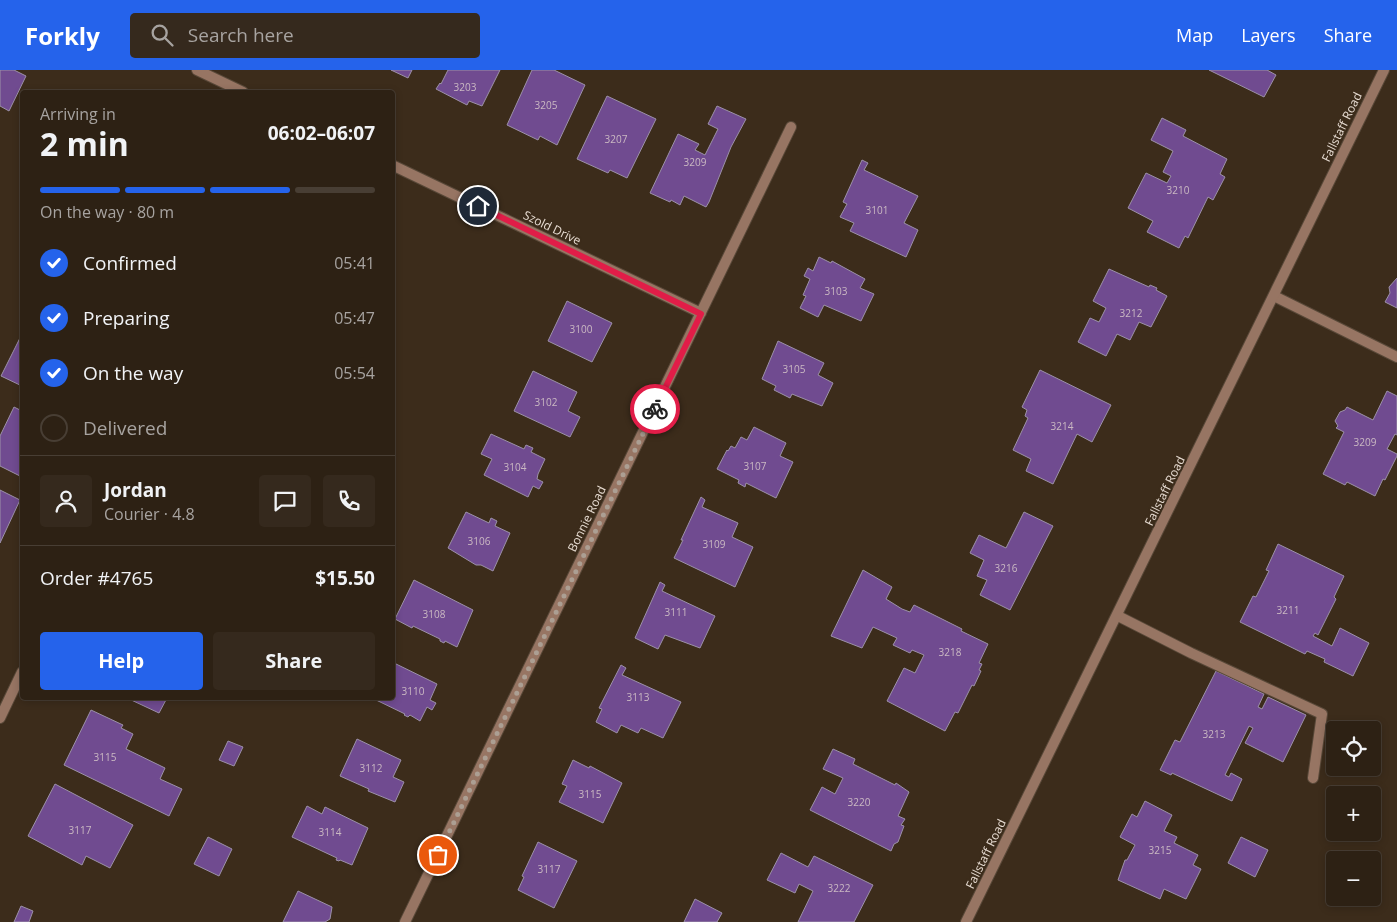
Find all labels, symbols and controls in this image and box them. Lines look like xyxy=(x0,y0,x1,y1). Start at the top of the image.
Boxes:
search box xyxy=(130,13,480,58)
text: Forkly xyxy=(25,19,100,52)
icon: search xyxy=(148,21,176,49)
text: Search here xyxy=(188,22,294,48)
text: Map xyxy=(1176,23,1213,47)
text: Layers xyxy=(1241,23,1296,47)
text: Share xyxy=(1324,23,1372,47)
house number: 3203 xyxy=(454,80,477,94)
street label: Fallstaff Road xyxy=(1317,89,1366,164)
house number: 3205 xyxy=(535,98,558,112)
text: Arriving in xyxy=(40,103,116,125)
text: 06:02–06:07 xyxy=(268,120,375,146)
text: 2 min xyxy=(40,122,129,165)
house number: 3207 xyxy=(605,132,628,146)
house number: 3209 xyxy=(684,155,707,169)
house number: 3210 xyxy=(1167,183,1190,197)
pin xyxy=(457,185,499,227)
icon: home xyxy=(464,192,492,220)
text: On the way · 80 m xyxy=(40,201,174,223)
house number: 3101 xyxy=(866,203,888,217)
street label: Szold Drive xyxy=(520,206,584,249)
icon: check xyxy=(40,249,68,277)
text: Confirmed xyxy=(83,250,177,276)
text: 05:41 xyxy=(334,252,375,274)
house number: 3103 xyxy=(825,284,848,298)
icon: check xyxy=(40,304,68,332)
text: Preparing xyxy=(83,305,170,331)
house number: 3212 xyxy=(1120,306,1143,320)
text: 05:47 xyxy=(334,307,375,329)
house number: 3100 xyxy=(570,322,593,336)
icon: check xyxy=(40,359,68,387)
text: On the way xyxy=(83,360,183,386)
text: 05:54 xyxy=(334,362,375,384)
house number: 3105 xyxy=(783,362,806,376)
courier xyxy=(630,384,680,434)
house number: 3102 xyxy=(535,395,558,409)
icon: bike xyxy=(641,395,669,423)
text: Delivered xyxy=(83,415,167,441)
house number: 3214 xyxy=(1051,419,1074,433)
house number: 3209 xyxy=(1354,435,1377,449)
street label: Fallstaff Road xyxy=(1140,453,1189,528)
house number: 3107 xyxy=(744,459,767,473)
house number: 3104 xyxy=(504,460,527,474)
button: person xyxy=(40,475,92,527)
button: chat xyxy=(259,475,311,527)
button: phone xyxy=(323,475,375,527)
text: Jordan xyxy=(104,477,167,503)
street label: Bonnie Road xyxy=(563,483,610,555)
text: Courier · 4.8 xyxy=(104,503,195,525)
house number: 3106 xyxy=(468,534,491,548)
house number: 3109 xyxy=(703,537,726,551)
house number: 3216 xyxy=(995,561,1018,575)
text: Order #4765 xyxy=(40,565,153,591)
text: $15.50 xyxy=(315,565,375,591)
house number: 3211 xyxy=(1277,603,1299,617)
house number: 3111 xyxy=(665,605,687,619)
house number: 3108 xyxy=(423,607,446,621)
button: Help xyxy=(40,632,203,690)
button: Share xyxy=(213,632,375,690)
house number: 3218 xyxy=(939,645,962,659)
house number: 3110 xyxy=(402,684,425,698)
house number: 3113 xyxy=(627,690,650,704)
map controls xyxy=(1326,721,1381,906)
button: locate xyxy=(1326,721,1381,776)
house number: 3213 xyxy=(1203,727,1226,741)
house number: 3115 xyxy=(94,750,117,764)
house number: 3112 xyxy=(360,761,383,775)
button: + xyxy=(1326,786,1381,841)
house number: 3115 xyxy=(579,787,602,801)
house number: 3220 xyxy=(848,795,871,809)
street label: Fallstaff Road xyxy=(961,816,1010,891)
house number: 3117 xyxy=(69,823,92,837)
house number: 3114 xyxy=(319,825,342,839)
pin xyxy=(417,834,459,876)
icon: bag xyxy=(424,841,452,869)
house number: 3215 xyxy=(1149,843,1172,857)
button: − xyxy=(1326,851,1381,906)
house number: 3117 xyxy=(538,862,561,876)
house number: 3222 xyxy=(828,881,851,895)

